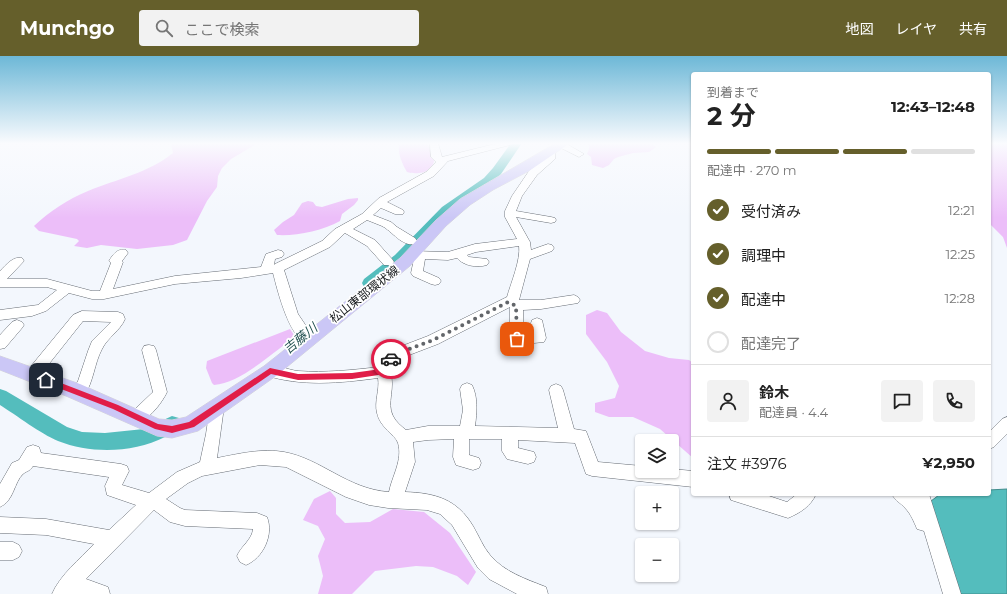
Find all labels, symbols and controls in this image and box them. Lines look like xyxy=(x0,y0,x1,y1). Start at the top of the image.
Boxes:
search box xyxy=(139,10,419,46)
text: Munchgo xyxy=(20,17,115,40)
icon: search xyxy=(153,17,175,39)
text: ここで検索 xyxy=(185,20,260,39)
text: 地図 xyxy=(845,20,873,38)
text: レイヤ xyxy=(895,20,937,38)
text: 共有 xyxy=(959,20,987,38)
text: 到着まで xyxy=(707,84,759,100)
text: 12:43–12:48 xyxy=(891,97,975,116)
text: 2 分 xyxy=(707,100,756,132)
text: 配達中 · 270 m xyxy=(707,162,797,178)
icon: check xyxy=(707,199,729,221)
text: 受付済み xyxy=(741,202,801,221)
text: 12:21 xyxy=(948,202,975,218)
icon: check xyxy=(707,243,729,265)
text: 調理中 xyxy=(741,246,786,265)
text: 12:25 xyxy=(945,246,975,262)
street label: 松山東部環状線 xyxy=(326,262,402,326)
icon: check xyxy=(707,287,729,309)
text: 配達中 xyxy=(741,290,786,309)
text: 12:28 xyxy=(944,290,975,306)
water label: 吉藤川 xyxy=(280,318,322,356)
pin xyxy=(500,322,534,356)
icon: bag xyxy=(506,328,528,350)
text: 配達完了 xyxy=(741,334,801,353)
courier xyxy=(371,339,411,379)
icon: car xyxy=(380,348,402,370)
pin xyxy=(29,363,63,397)
icon: home xyxy=(35,369,57,391)
button: person xyxy=(707,380,749,422)
button: chat xyxy=(881,380,923,422)
button: phone xyxy=(933,380,975,422)
text: 鈴木 xyxy=(759,383,789,402)
text: 配達員 · 4.4 xyxy=(759,404,828,420)
map controls xyxy=(635,434,679,582)
button: layers xyxy=(635,434,679,478)
text: ¥2,950 xyxy=(922,453,975,472)
text: 注文 #3976 xyxy=(707,454,787,473)
button: + xyxy=(635,486,679,530)
button: − xyxy=(635,538,679,582)

